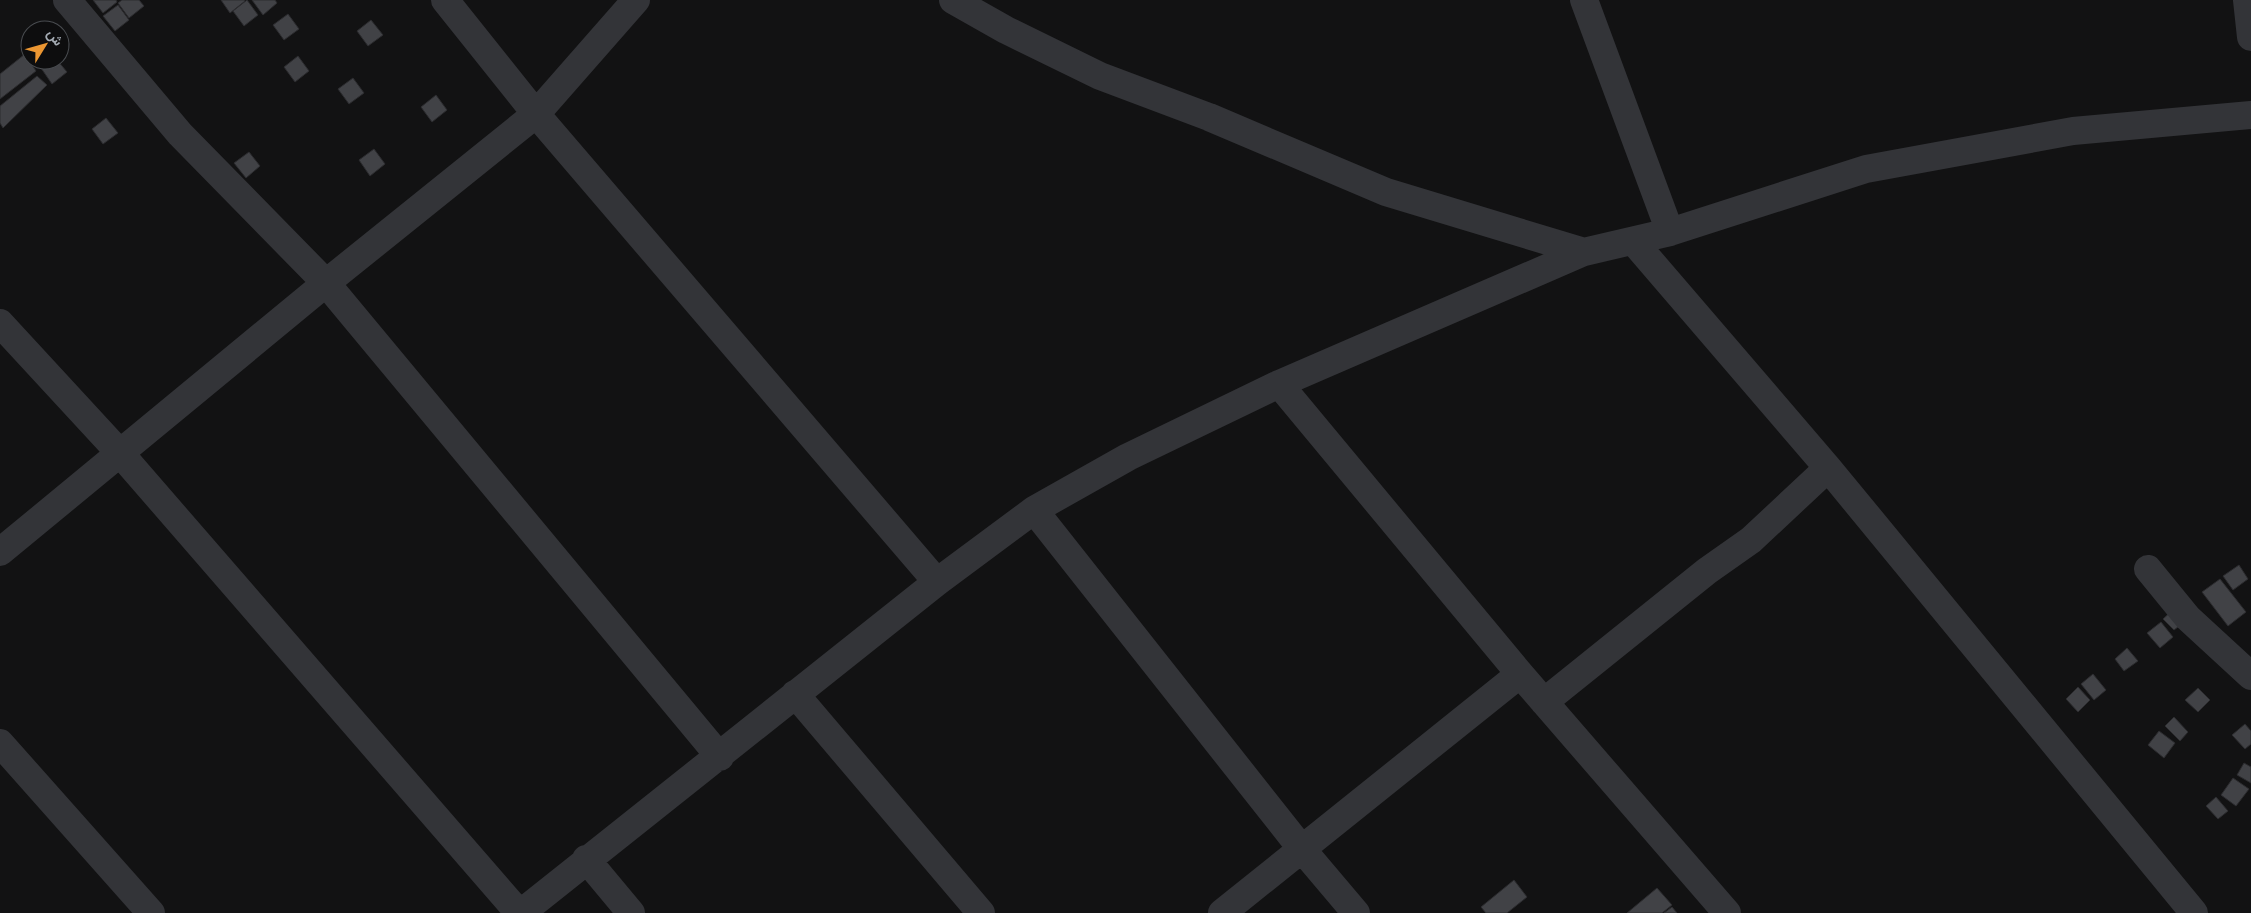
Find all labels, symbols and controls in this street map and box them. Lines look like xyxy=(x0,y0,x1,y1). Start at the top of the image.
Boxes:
north arrow xyxy=(20,20,70,70)
text: ش xyxy=(43,26,67,49)

